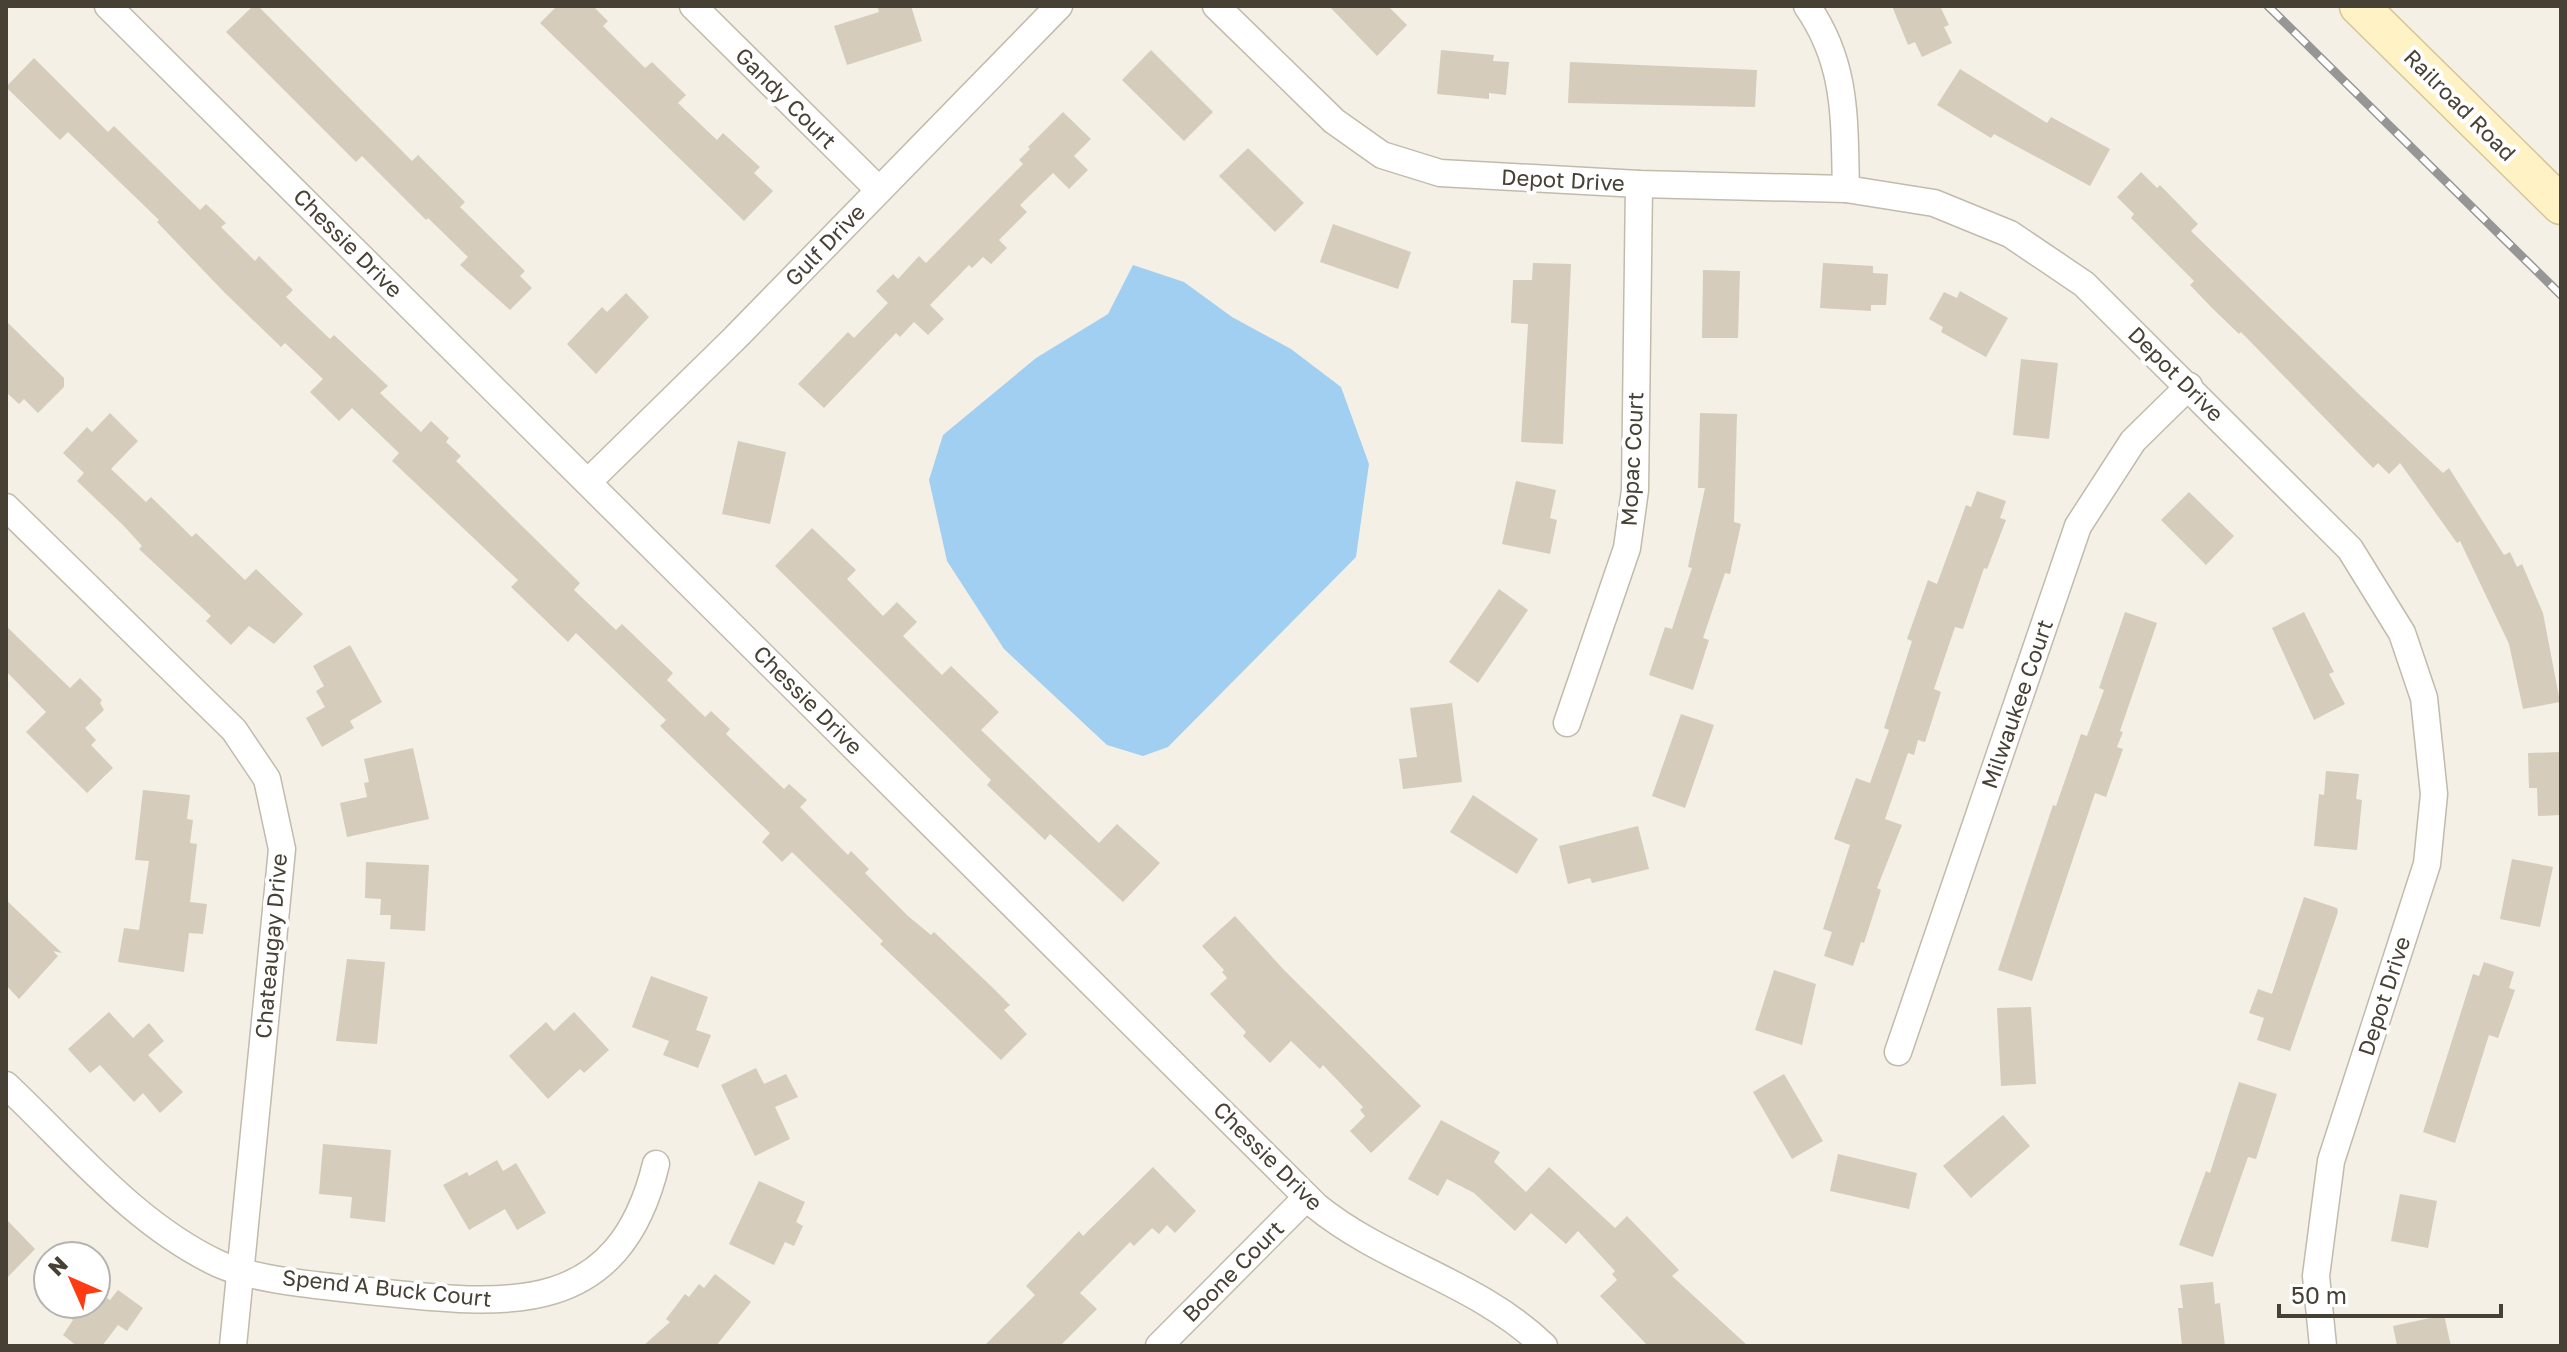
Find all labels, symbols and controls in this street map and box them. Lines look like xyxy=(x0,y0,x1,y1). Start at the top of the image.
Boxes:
street label: Gandy Court xyxy=(730,41,843,154)
street label: Railroad Road xyxy=(2399,43,2522,166)
street label: Depot Drive xyxy=(1501,163,1626,196)
street label: Chessie Drive xyxy=(288,182,409,303)
street label: Gulf Drive xyxy=(779,198,870,291)
street label: Depot Drive xyxy=(2123,320,2230,427)
street label: Mopac Court xyxy=(1614,391,1649,527)
street label: Milwaukee Court xyxy=(1975,616,2058,792)
street label: Chessie Drive xyxy=(748,639,869,760)
street label: Chateaugay Drive xyxy=(249,852,292,1040)
street label: Depot Drive xyxy=(2352,933,2415,1059)
street label: Chessie Drive xyxy=(1208,1095,1329,1216)
street label: Boone Court xyxy=(1176,1214,1289,1327)
north arrow xyxy=(32,1240,112,1320)
text: N xyxy=(42,1250,73,1281)
street label: Spend A Buck Court xyxy=(281,1263,493,1312)
scale bar xyxy=(2279,1268,2501,1318)
text: 50 m xyxy=(2291,1280,2347,1309)

